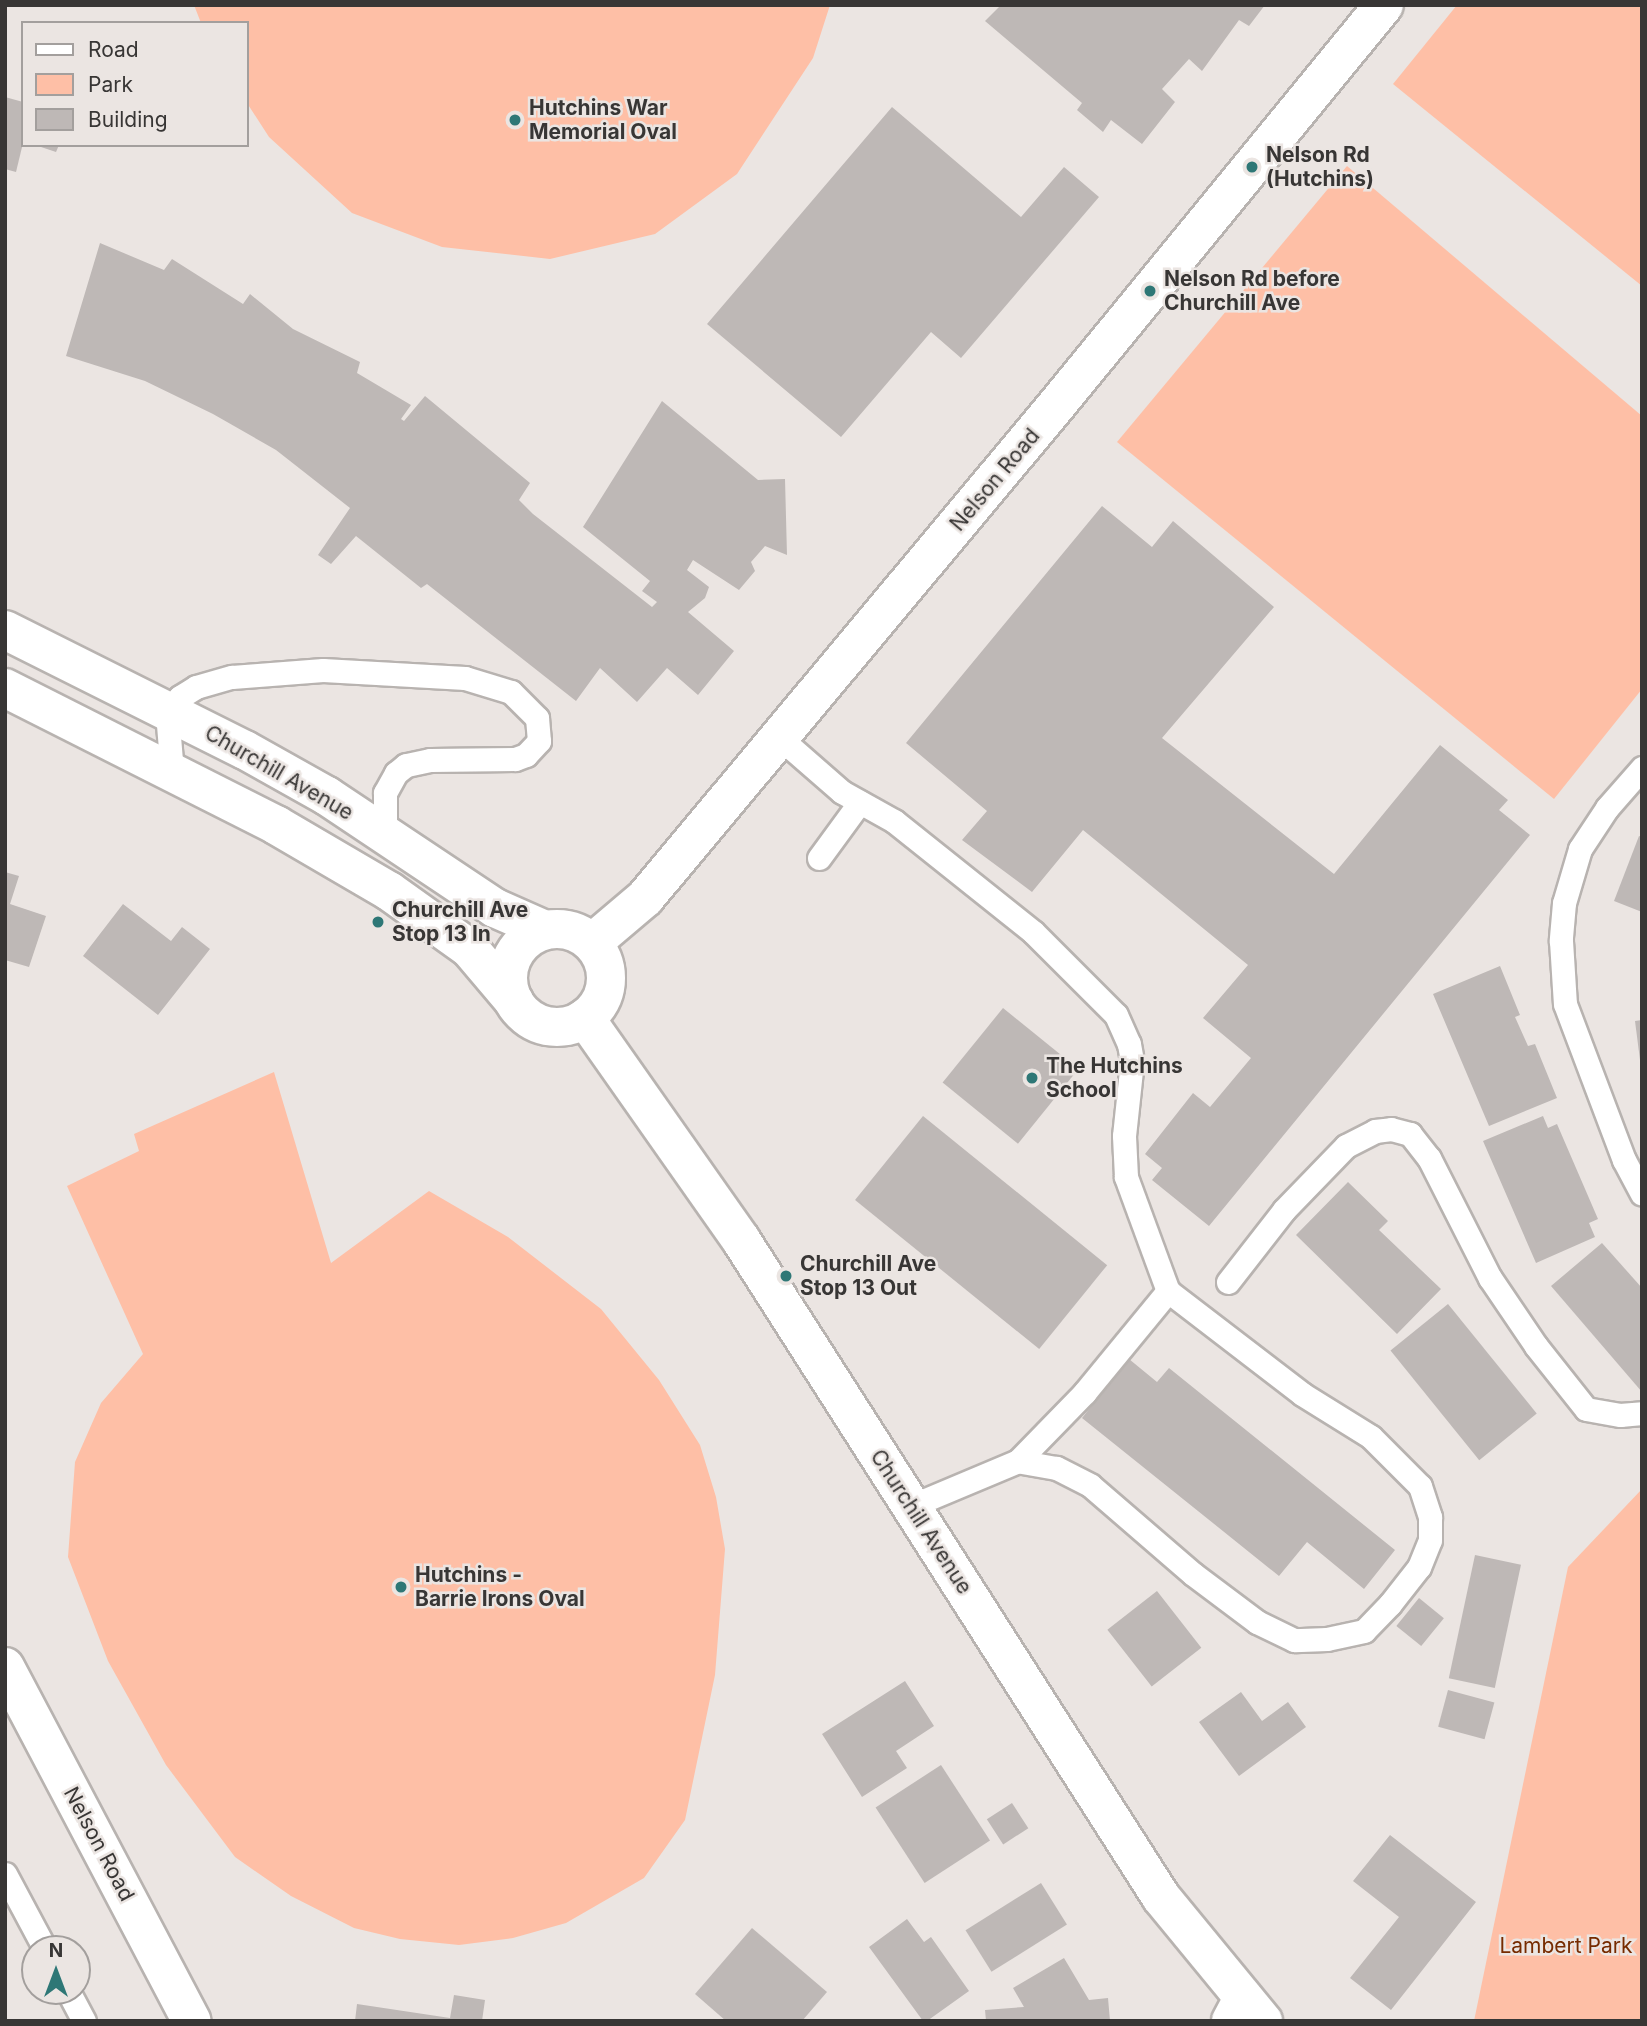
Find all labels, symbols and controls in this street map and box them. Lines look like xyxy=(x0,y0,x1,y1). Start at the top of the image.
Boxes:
legend xyxy=(21,21,248,147)
text: Road xyxy=(88,37,139,62)
text: Park xyxy=(88,72,133,97)
place label: Hutchins War Memorial Oval xyxy=(529,95,677,145)
text: Building xyxy=(88,107,168,132)
marker: Hutchins War Memorial Oval xyxy=(507,112,523,128)
place label: Nelson Rd (Hutchins) xyxy=(1266,142,1374,192)
marker: Nelson Rd (Hutchins) xyxy=(1244,159,1260,175)
place label: Nelson Rd before Churchill Ave xyxy=(1164,266,1340,316)
marker: Nelson Rd before Churchill Ave xyxy=(1142,283,1158,299)
street label: Nelson Road xyxy=(945,424,1045,536)
street label: Churchill Avenue xyxy=(200,720,358,826)
place label: Churchill Ave Stop 13 In xyxy=(392,897,528,947)
marker: Churchill Ave Stop 13 In xyxy=(370,914,386,930)
place label: The Hutchins School xyxy=(1046,1053,1183,1103)
marker: The Hutchins School xyxy=(1024,1070,1040,1086)
place label: Churchill Ave Stop 13 Out xyxy=(800,1251,936,1301)
marker: Churchill Ave Stop 13 Out xyxy=(778,1268,794,1284)
street label: Churchill Avenue xyxy=(865,1445,977,1599)
place label: Hutchins - Barrie Irons Oval xyxy=(415,1562,585,1612)
marker: Hutchins - Barrie Irons Oval xyxy=(393,1579,409,1595)
street label: Nelson Road xyxy=(58,1783,140,1905)
park label: Lambert Park xyxy=(1499,1933,1633,1959)
north arrow xyxy=(21,1935,91,2005)
text: N xyxy=(49,1939,63,1962)

